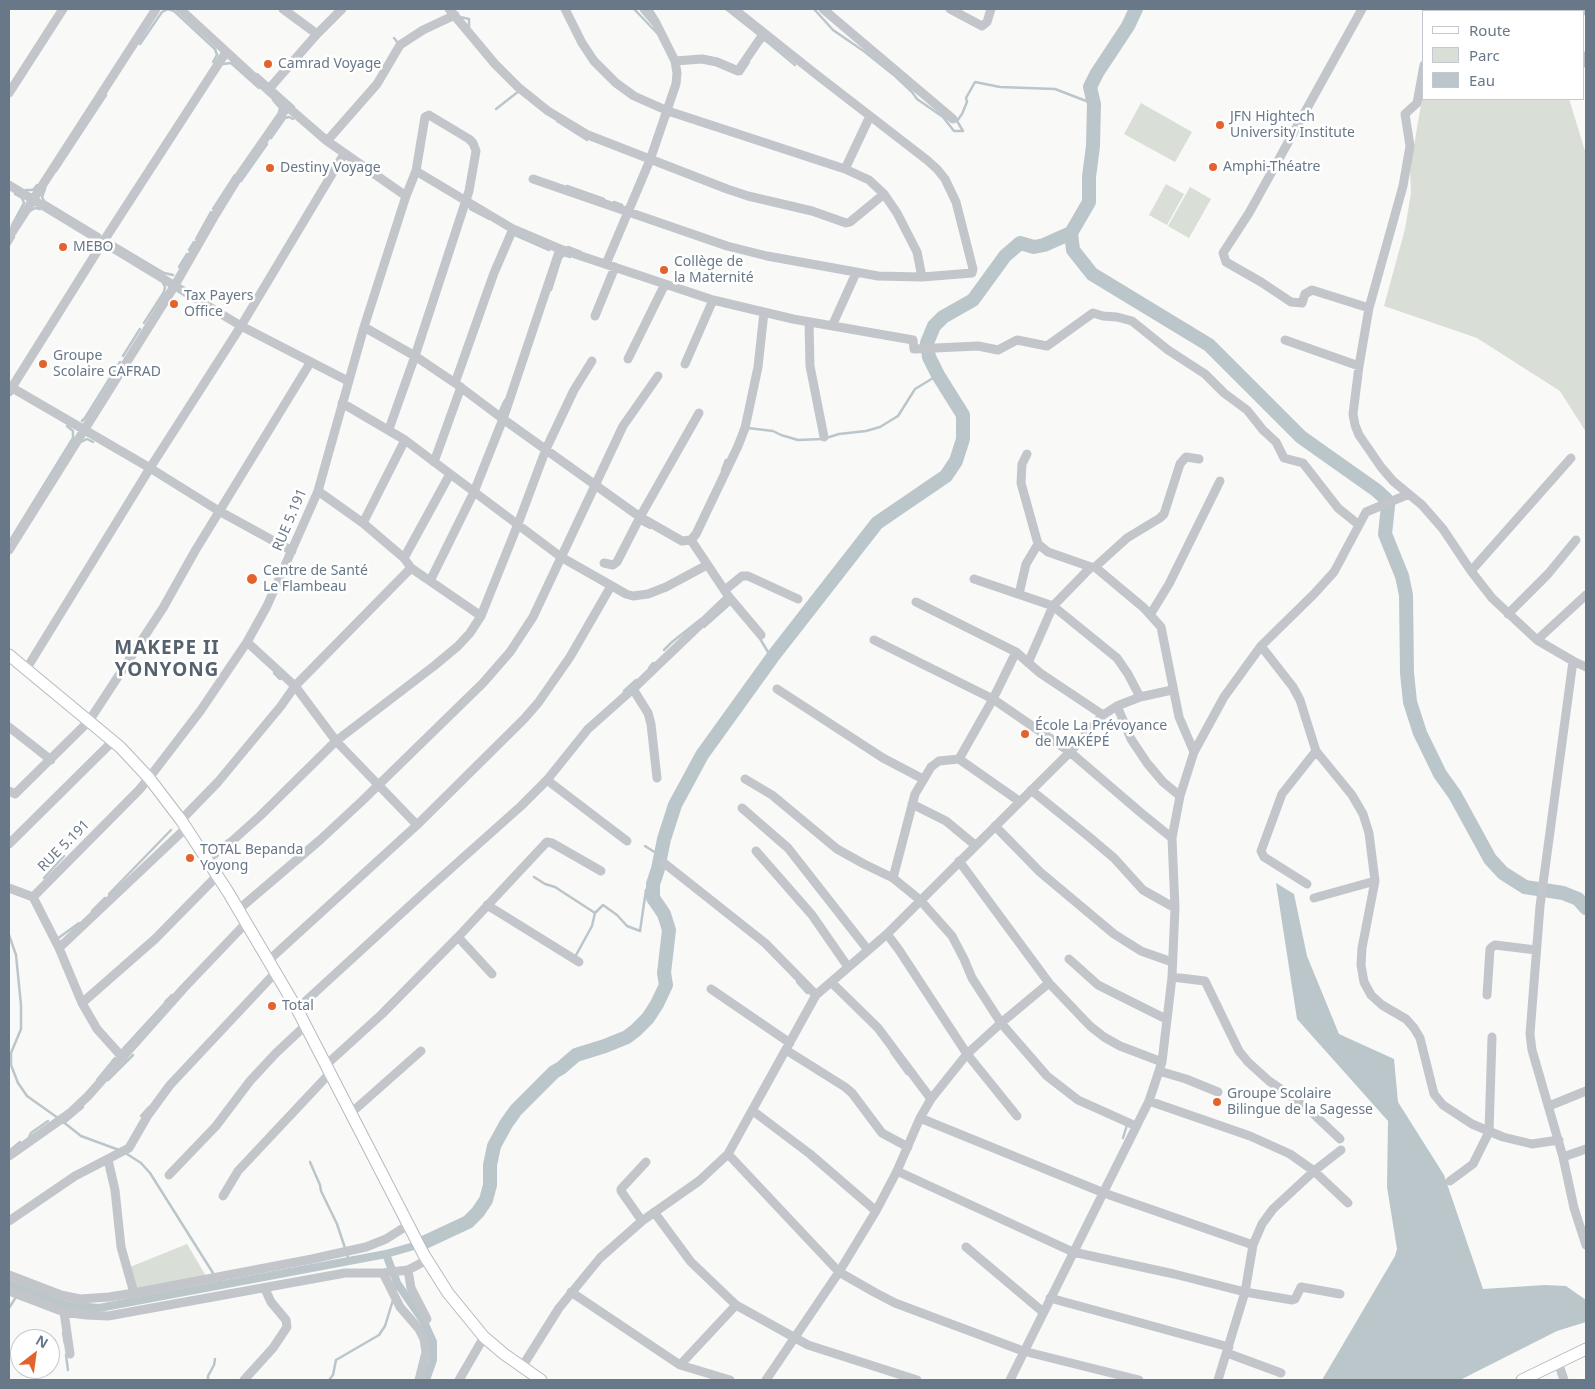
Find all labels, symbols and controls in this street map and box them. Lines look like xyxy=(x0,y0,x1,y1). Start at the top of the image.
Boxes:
legend xyxy=(1422,10,1585,100)
text: Route xyxy=(1469,20,1511,40)
text: Parc xyxy=(1469,45,1500,65)
place label: Camrad Voyage xyxy=(278,56,381,72)
marker: Camrad Voyage xyxy=(262,58,274,70)
text: Eau xyxy=(1469,70,1495,90)
place label: JFN Hightech University Institute xyxy=(1230,109,1355,142)
marker: JFN Hightech University Institute xyxy=(1214,119,1226,131)
place label: Amphi-Théatre xyxy=(1223,159,1320,175)
place label: Destiny Voyage xyxy=(280,160,381,176)
marker: Amphi-Théatre xyxy=(1207,161,1219,173)
marker: Destiny Voyage xyxy=(264,162,276,174)
place label: MEBO xyxy=(73,239,114,255)
marker: MEBO xyxy=(57,241,69,253)
place label: Collège de la Maternité xyxy=(674,254,754,286)
marker: Collège de la Maternité xyxy=(658,264,670,276)
place label: Tax Payers Office xyxy=(184,288,253,321)
marker: Tax Payers Office xyxy=(168,298,180,310)
place label: Groupe Scolaire CAFRAD xyxy=(53,348,161,381)
marker: Groupe Scolaire CAFRAD xyxy=(37,358,49,370)
street label: RUE 5.191 xyxy=(269,486,311,554)
place label: Centre de Santé Le Flambeau xyxy=(263,563,368,596)
marker: Centre de Santé Le Flambeau xyxy=(245,572,259,586)
district label: MAKEPE II YONYONG xyxy=(113,638,221,682)
place label: École La Prévoyance de MAKÉPÉ xyxy=(1035,718,1167,750)
marker: École La Prévoyance de MAKÉPÉ xyxy=(1019,728,1031,740)
street label: RUE 5.191 xyxy=(35,817,93,875)
place label: TOTAL Bepanda Yoyong xyxy=(200,842,303,874)
marker: TOTAL Bepanda Yoyong xyxy=(184,852,196,864)
place label: Total xyxy=(282,998,314,1014)
marker: Total xyxy=(266,1000,278,1012)
place label: Groupe Scolaire Bilingue de la Sagesse xyxy=(1227,1086,1373,1118)
marker: Groupe Scolaire Bilingue de la Sagesse xyxy=(1211,1096,1223,1108)
north arrow xyxy=(10,1329,60,1379)
text: N xyxy=(33,1330,52,1353)

